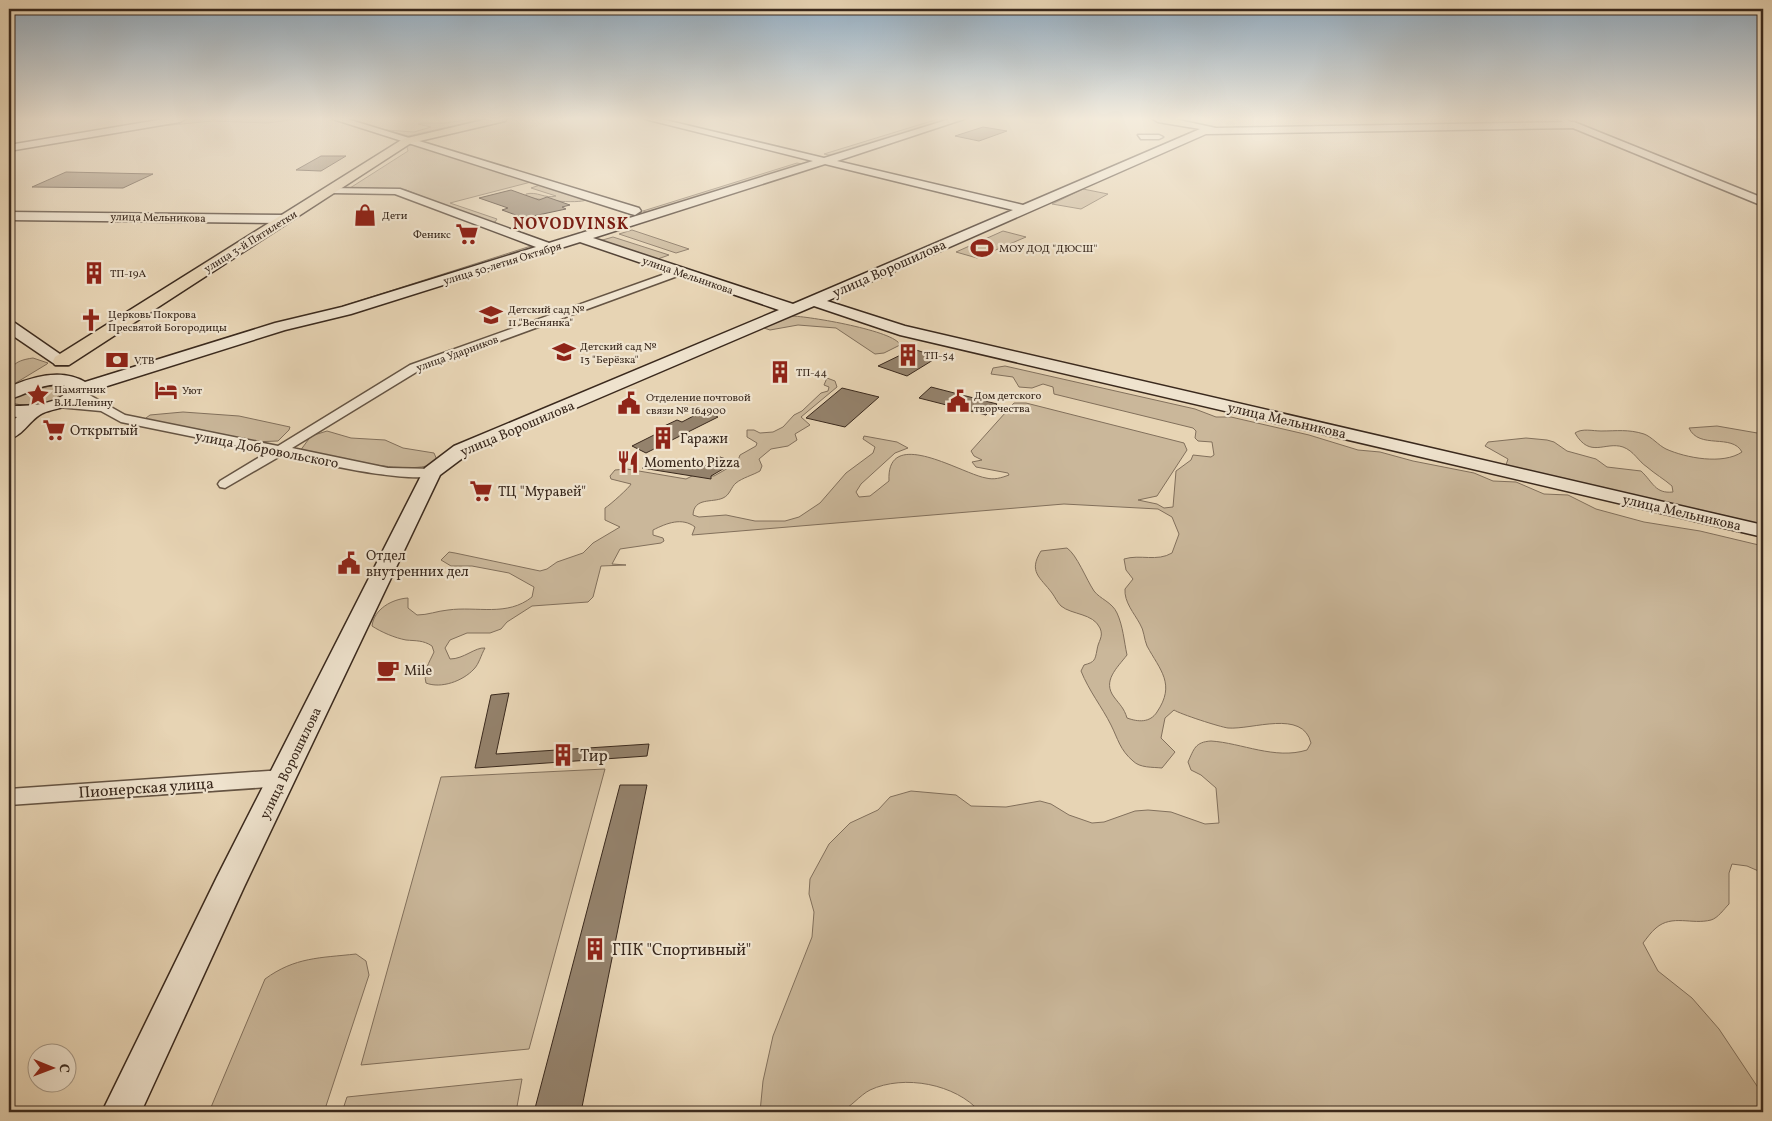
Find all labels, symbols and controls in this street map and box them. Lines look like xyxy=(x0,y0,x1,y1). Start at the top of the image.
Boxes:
shop icon: Дети xyxy=(352,202,378,228)
street label: улица 3-й Пятилетки xyxy=(201,207,301,277)
place label: Дети xyxy=(382,209,408,224)
street label: улица Мельникова xyxy=(110,210,206,227)
district label: NOVODVINSK xyxy=(513,214,629,236)
supermarket icon: Феникс xyxy=(454,221,480,247)
place label: Феникс xyxy=(413,228,451,243)
sports icon: МОУ ДОД "ДЮСШ" xyxy=(969,235,995,261)
street label: улица Ворошилова xyxy=(830,236,950,303)
street label: улица 50-летия Октября xyxy=(442,239,564,290)
place label: МОУ ДОД "ДЮСШ" xyxy=(999,242,1097,257)
street label: улица Мельникова xyxy=(640,254,736,299)
building icon: ТП-19А xyxy=(81,260,107,286)
place label: ТП-19А xyxy=(110,267,147,282)
school or university icon: Детский сад № 11 "Веснянка" xyxy=(478,302,504,328)
place label: Детский сад № 11 "Веснянка" xyxy=(508,303,585,331)
church icon: Церковь Покрова Пресвятой Богородицы xyxy=(78,307,104,333)
place label: Церковь Покрова Пресвятой Богородицы xyxy=(108,308,227,336)
street label: улица Ударников xyxy=(414,332,501,376)
school or university icon: Детский сад № 13 "Берёзка" xyxy=(551,339,577,365)
place label: Детский сад № 13 "Берёзка" xyxy=(580,340,657,368)
building icon: ТП-54 xyxy=(895,342,921,368)
bank icon: VTB xyxy=(104,347,130,373)
place label: ТП-54 xyxy=(924,349,955,364)
place label: VTB xyxy=(134,354,155,369)
building icon: ТП-44 xyxy=(767,359,793,385)
place label: ТП-44 xyxy=(796,366,828,381)
hotel icon: Уют xyxy=(153,377,179,403)
place icon: Памятник В.И.Ленину xyxy=(25,382,51,408)
place label: Памятник В.И.Ленину xyxy=(54,383,113,411)
place label: Уют xyxy=(182,384,203,399)
public building icon: Дом детского творчества xyxy=(945,388,971,414)
place label: Дом детского творчества xyxy=(974,389,1041,417)
public building icon: Отделение почтовой связи № 164900 xyxy=(616,390,642,416)
place label: Отделение почтовой связи № 164900 xyxy=(646,391,751,419)
street label: улица Ворошилова xyxy=(457,397,578,462)
street label: улица Мельникова xyxy=(1225,399,1348,444)
supermarket icon: Открытый xyxy=(41,417,67,443)
place label: Открытый xyxy=(70,422,139,441)
building icon: Гаражи xyxy=(650,425,676,451)
street label: улица Добровольского xyxy=(193,427,340,474)
place label: Гаражи xyxy=(680,430,729,449)
restaurant icon: Momento Pizza xyxy=(615,449,641,475)
place label: Momento Pizza xyxy=(644,454,740,473)
supermarket icon: ТЦ "Муравей" xyxy=(468,478,494,504)
place label: ТЦ "Муравей" xyxy=(498,483,586,502)
street label: улица Мельникова xyxy=(1620,491,1743,536)
place label: Отдел внутренних дел xyxy=(366,547,469,582)
public building icon: Отдел внутренних дел xyxy=(336,550,362,576)
cafe icon: Mile xyxy=(375,657,401,683)
place label: Mile xyxy=(404,662,432,681)
street label: улица Ворошилова xyxy=(256,704,327,823)
building icon: Тир xyxy=(550,742,576,768)
place label: Тир xyxy=(580,746,608,768)
street label: Пионерская улица xyxy=(78,773,215,805)
building icon: ГПК "Спортивный" xyxy=(582,936,608,962)
place label: ГПК "Спортивный" xyxy=(612,940,751,962)
north arrow xyxy=(28,1044,78,1094)
text: С xyxy=(54,1064,73,1073)

